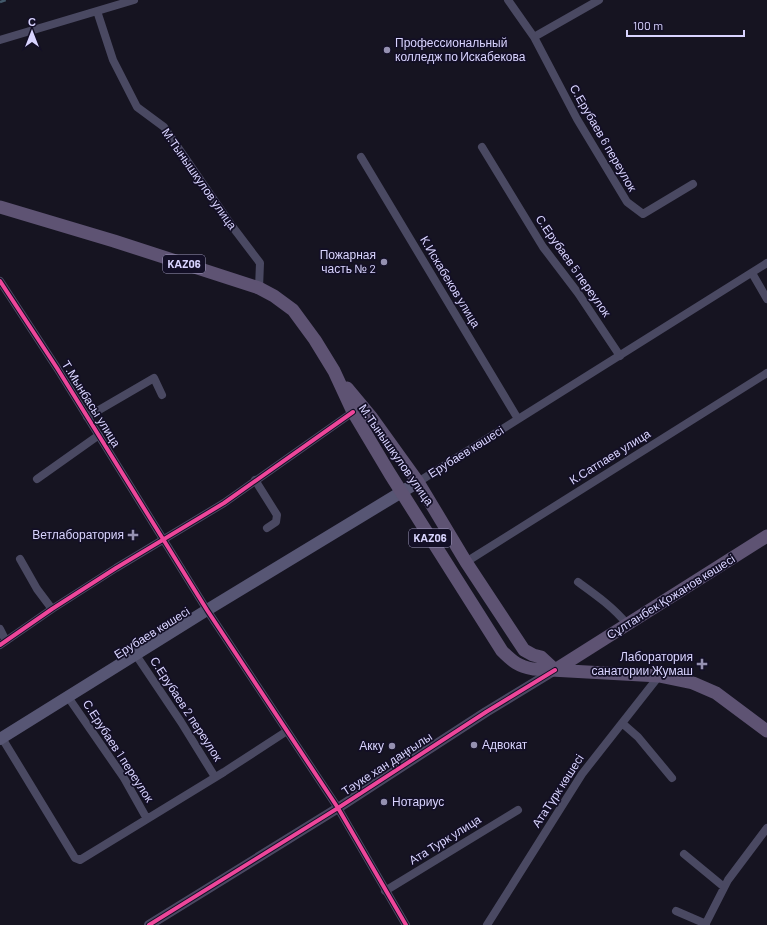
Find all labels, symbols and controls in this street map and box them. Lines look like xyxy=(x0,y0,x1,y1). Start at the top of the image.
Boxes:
north arrow xyxy=(12,12,52,52)
scale bar xyxy=(627,12,744,38)
text: С xyxy=(28,15,36,28)
text: 100 m xyxy=(633,18,663,32)
place label: Профессиональный колледж по Искабекова xyxy=(395,35,526,64)
marker: Профессиональный колледж по Искабекова xyxy=(382,45,392,55)
street label: С.Ерубаев 6 переулок xyxy=(567,82,641,195)
street label: М.Тынышкулов улица xyxy=(159,125,240,233)
street label: С.Ерубаев 5 переулок xyxy=(533,212,615,320)
street label: К.Искабеков улица xyxy=(417,233,484,331)
place label: Пожарная часть № 2 xyxy=(320,247,376,275)
road number: KАZ06 xyxy=(163,255,205,273)
marker: Пожарная часть № 2 xyxy=(379,257,389,267)
street label: Т.Мынбасы улица xyxy=(59,358,124,450)
street label: М.Тынышкулов улица xyxy=(356,401,437,509)
street label: Ерубаев көшесі xyxy=(425,422,506,481)
street label: К.Сатпаев улица xyxy=(566,425,653,487)
place label: Ветлаборатория xyxy=(32,527,124,542)
marker: Ветлаборатория xyxy=(127,529,139,541)
road number: KАZ06 xyxy=(409,529,451,547)
street label: Сұлтанбек Қожанов көшесі xyxy=(604,551,738,642)
street label: Ерубаев көшесі xyxy=(111,603,192,662)
place label: Лаборатория санатории Жумаш xyxy=(591,649,693,678)
street label: С.Ерубаев 2 переулок xyxy=(147,654,226,764)
marker: Лаборатория санатории Жумаш xyxy=(696,658,708,670)
street label: С.Ерубаев 1 переулок xyxy=(80,697,158,805)
street label: Тәуке хан даңғылы xyxy=(339,729,435,798)
place label: Адвокат xyxy=(482,737,528,752)
place label: Акку xyxy=(359,738,384,753)
marker: Адвокат xyxy=(469,740,479,750)
marker: Акку xyxy=(387,741,397,751)
street label: АтаТүрк көшесі xyxy=(528,751,587,830)
place label: Нотариус xyxy=(392,794,444,809)
marker: Нотариус xyxy=(379,797,389,807)
street label: Ата Турк улица xyxy=(406,811,484,868)

